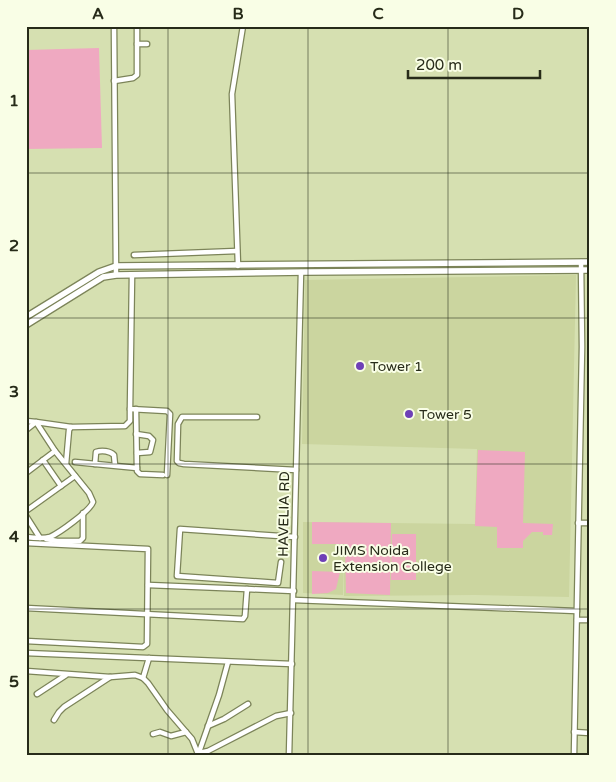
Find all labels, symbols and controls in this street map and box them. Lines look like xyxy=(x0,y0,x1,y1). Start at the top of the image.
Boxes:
text: A xyxy=(92,4,104,24)
text: B xyxy=(232,4,244,24)
text: C xyxy=(372,4,384,24)
text: D xyxy=(512,4,524,24)
scale bar xyxy=(408,48,541,80)
text: 200 m xyxy=(416,56,462,74)
text: 1 xyxy=(9,91,19,111)
text: 2 xyxy=(9,236,19,256)
place label: Tower 1 xyxy=(370,358,423,375)
marker: Tower 1 xyxy=(354,360,366,372)
text: 3 xyxy=(9,382,19,402)
place label: Tower 5 xyxy=(419,406,472,423)
marker: Tower 5 xyxy=(403,408,415,420)
street label: HAVELIA RD xyxy=(275,471,293,557)
text: 4 xyxy=(9,527,19,547)
place label: JIMS Noida Extension College xyxy=(333,542,452,575)
marker: JIMS Noida Extension College xyxy=(317,552,329,564)
text: 5 xyxy=(9,672,19,692)

